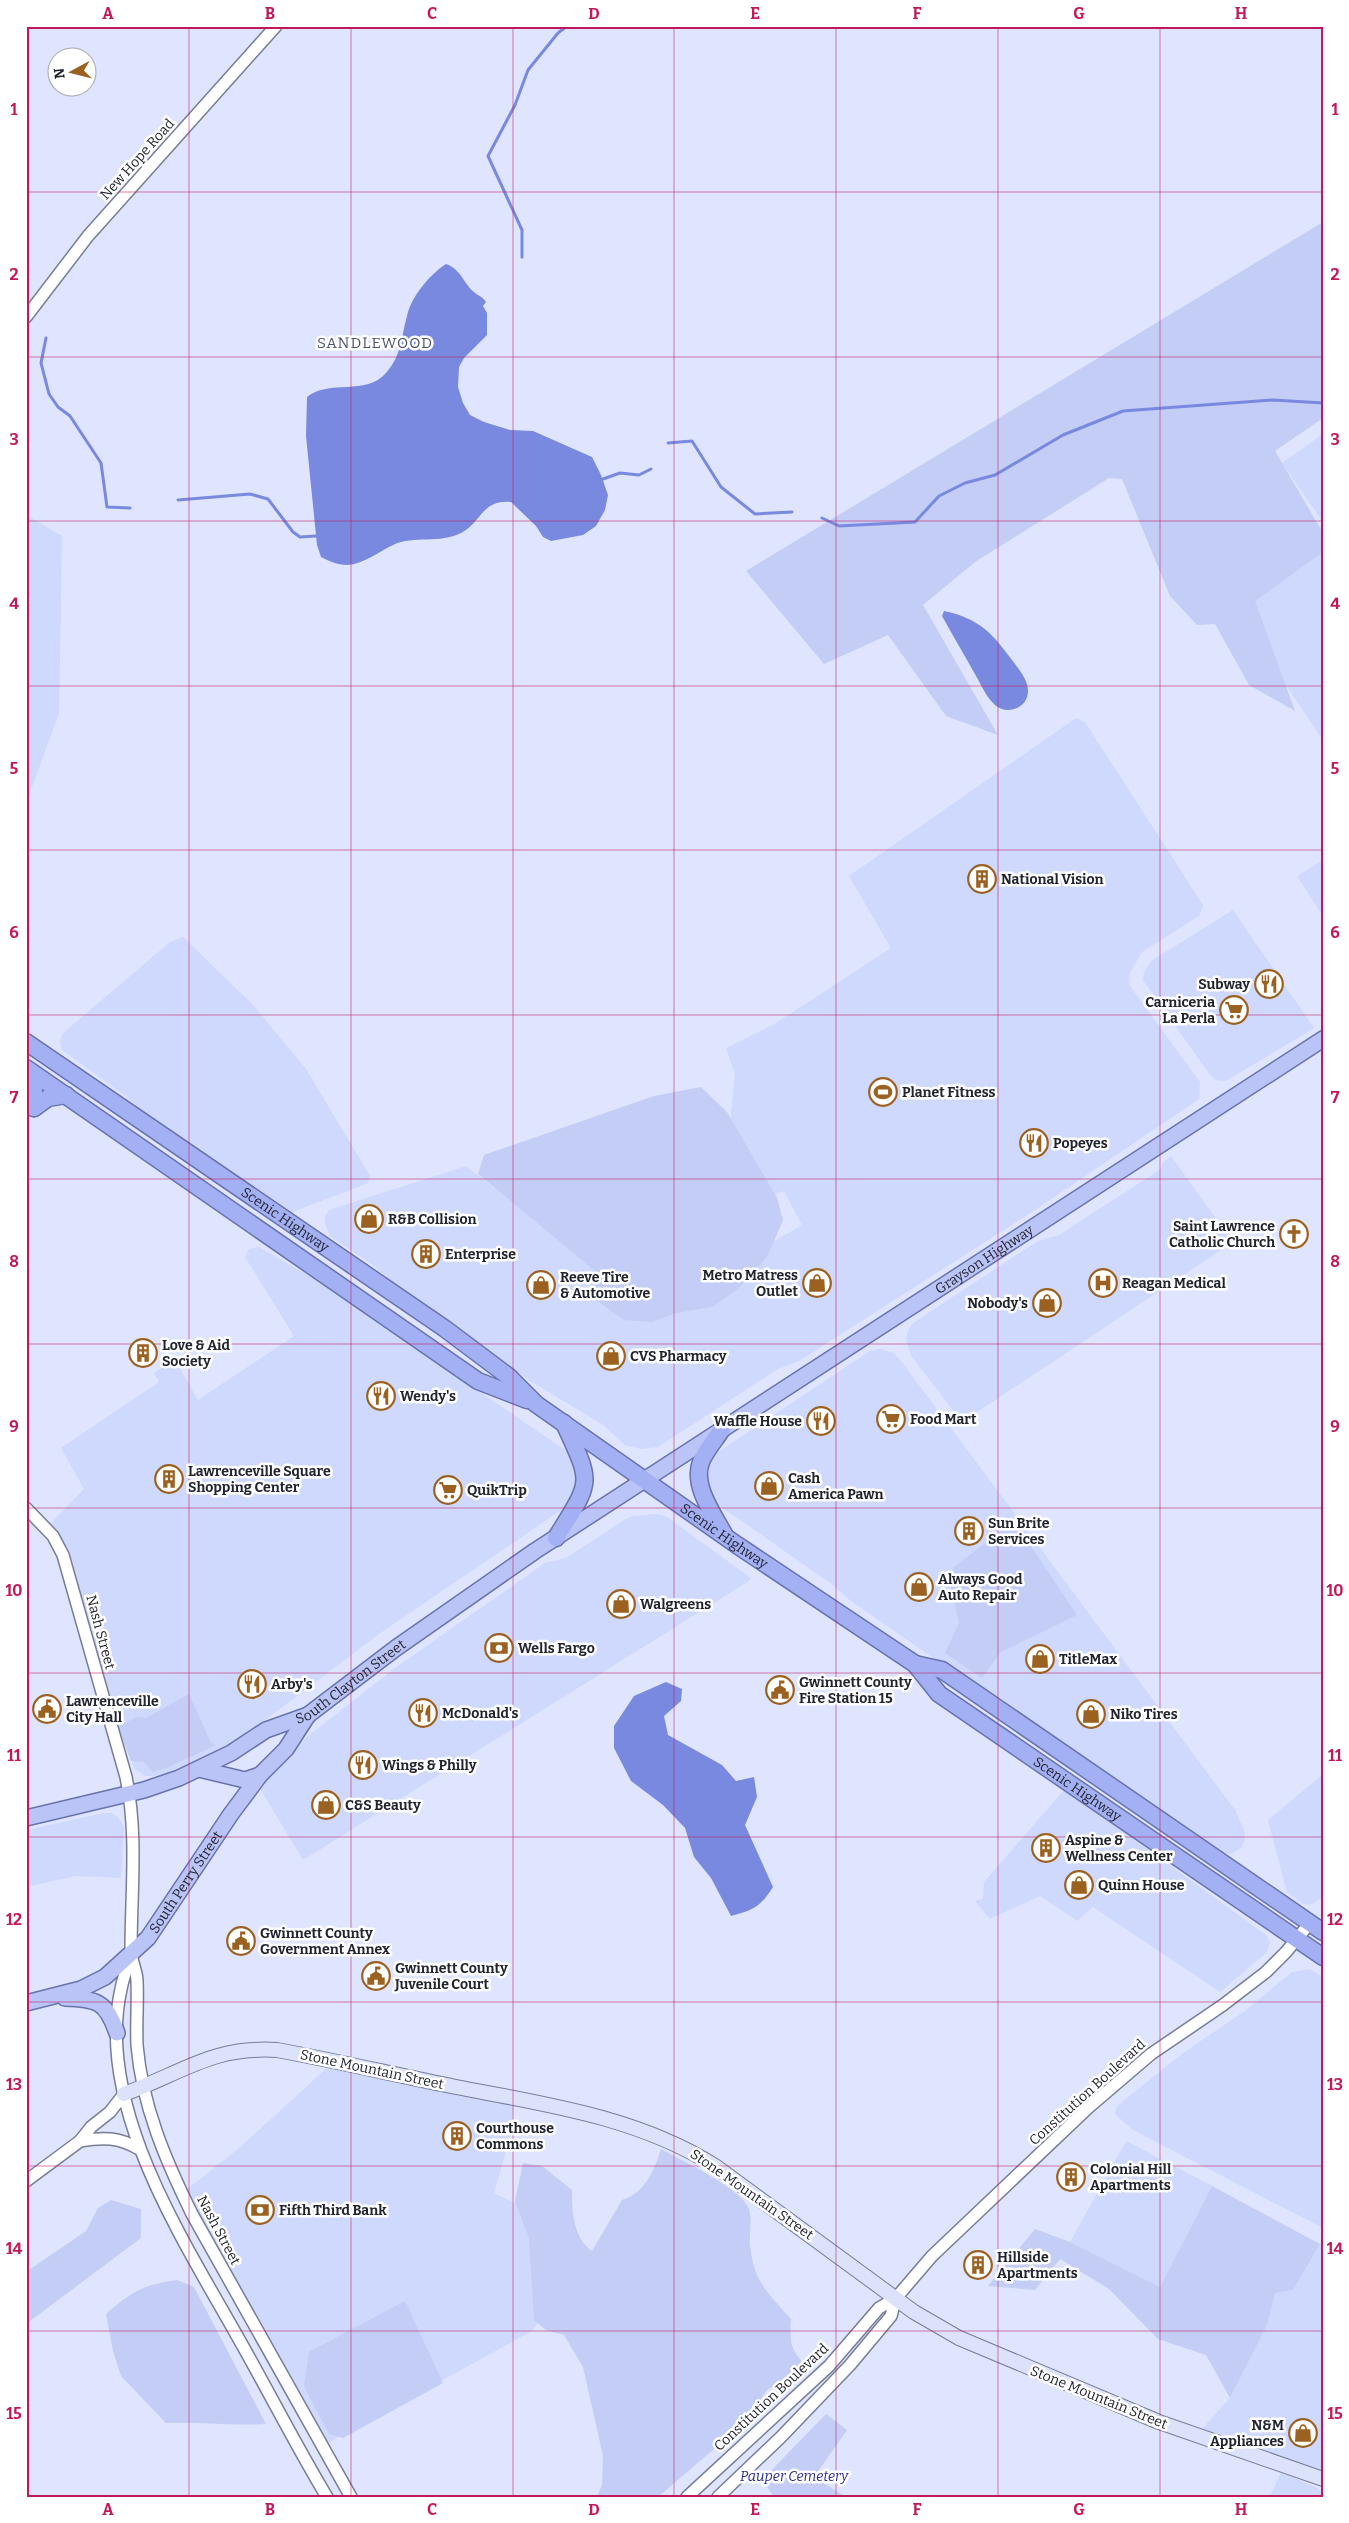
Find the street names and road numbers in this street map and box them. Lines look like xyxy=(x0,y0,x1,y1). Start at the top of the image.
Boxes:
street label: New Hope Road xyxy=(97,115,178,203)
street label: Scenic Highway xyxy=(238,1184,333,1256)
street label: Grayson Highway xyxy=(932,1221,1037,1298)
street label: Scenic Highway xyxy=(677,1500,772,1573)
street label: Nash Street xyxy=(82,1593,119,1671)
street label: South Clayton Street xyxy=(293,1636,409,1728)
street label: Scenic Highway xyxy=(1030,1753,1125,1826)
street label: South Perry Street xyxy=(146,1828,226,1937)
street label: Constitution Boulevard xyxy=(1026,2036,1149,2149)
street label: Stone Mountain Street xyxy=(299,2046,445,2093)
street label: Stone Mountain Street xyxy=(687,2146,816,2243)
street label: Nash Street xyxy=(193,2193,244,2268)
street label: Constitution Boulevard xyxy=(711,2340,832,2455)
street label: Stone Mountain Street xyxy=(1028,2362,1170,2433)

